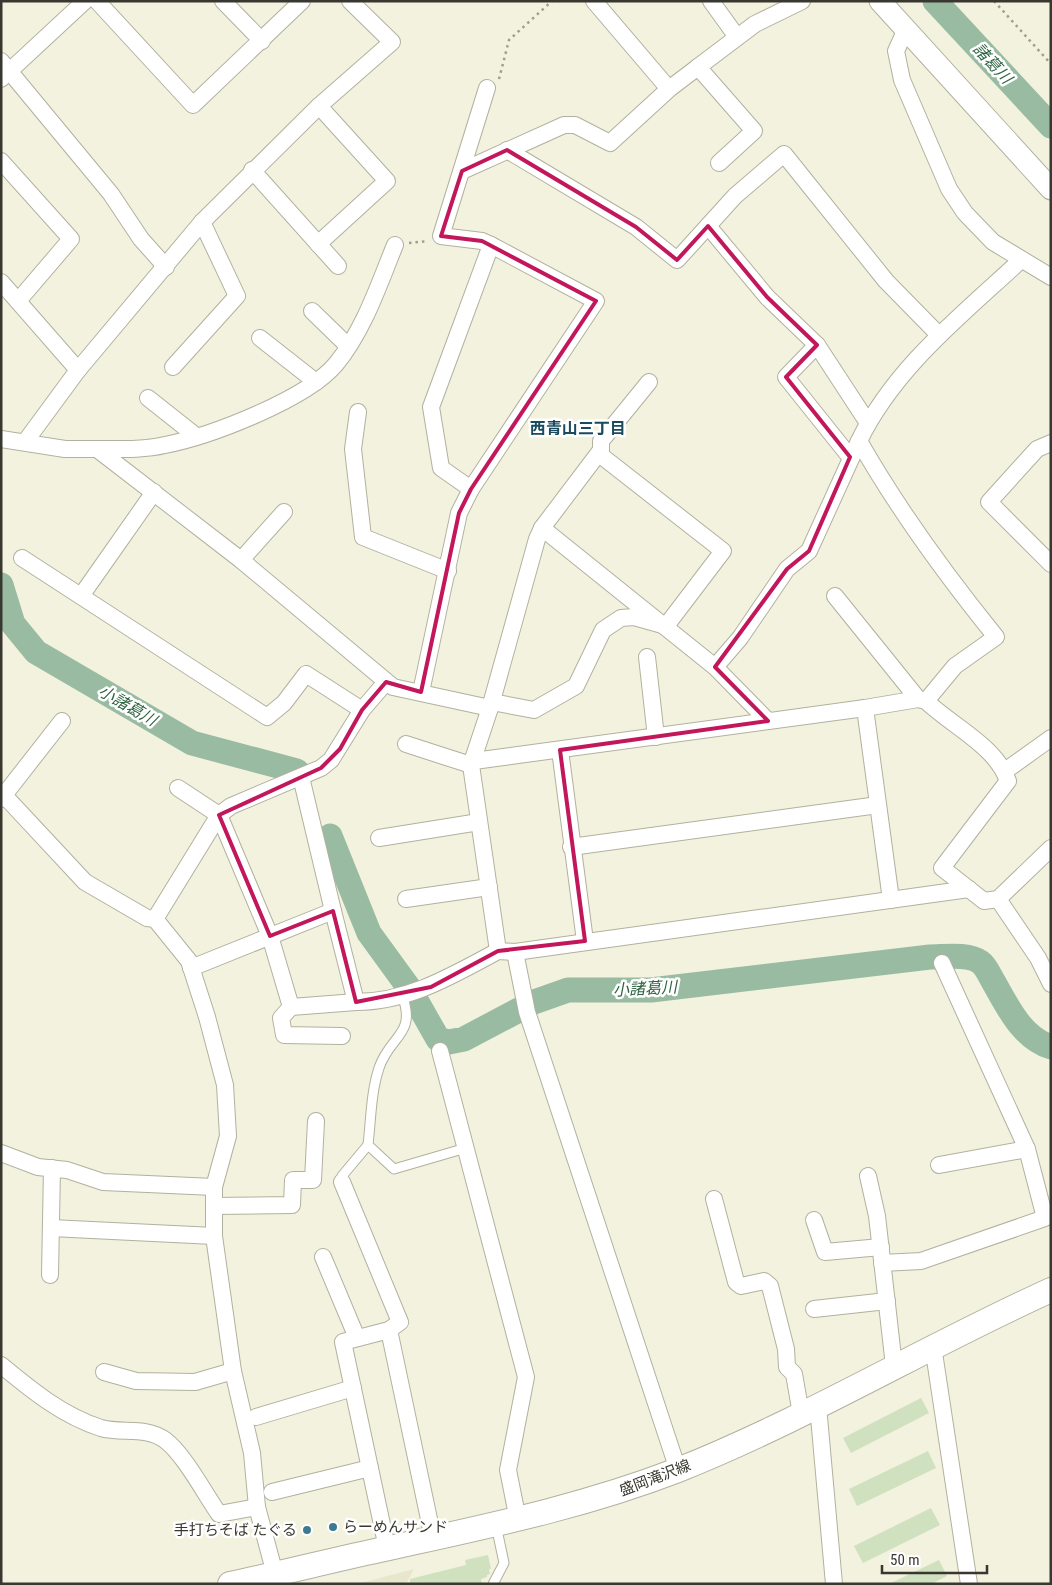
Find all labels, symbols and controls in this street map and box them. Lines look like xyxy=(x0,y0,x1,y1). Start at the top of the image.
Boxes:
water label: 諸葛川 xyxy=(969,39,1017,89)
district label: 西青山三丁目 xyxy=(530,419,626,438)
water label: 小諸葛川 xyxy=(95,681,162,731)
water label: 小諸葛川 xyxy=(613,977,679,1000)
street label: 盛岡滝沢線 xyxy=(617,1456,693,1500)
place label: らーめんサンド xyxy=(343,1518,448,1536)
place label: 手打ちそば たぐる xyxy=(174,1521,297,1539)
marker: らーめんサンド xyxy=(327,1521,339,1533)
marker: 手打ちそば たぐる xyxy=(301,1524,313,1536)
scale bar xyxy=(882,1542,987,1574)
text: 50 m xyxy=(890,1551,920,1569)

